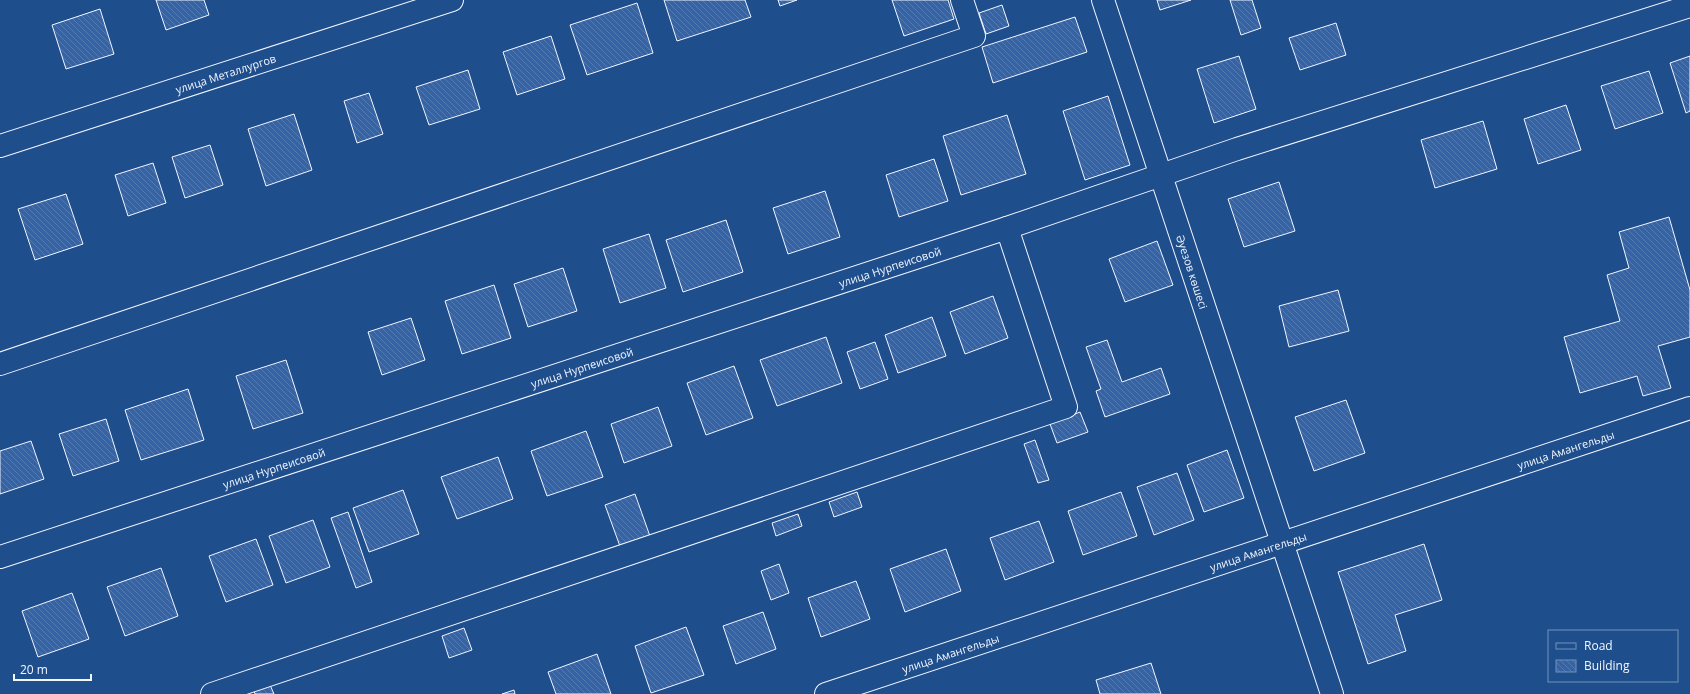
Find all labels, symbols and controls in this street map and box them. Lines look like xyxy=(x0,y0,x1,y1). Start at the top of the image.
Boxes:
street label: улица Металлургов xyxy=(173,50,278,96)
street label: Әуезов көшесі xyxy=(1173,233,1212,311)
street label: улица Нурпеисовой xyxy=(837,243,943,290)
street label: улица Нурпеисовой xyxy=(529,343,635,391)
street label: улица Амангельды xyxy=(1515,426,1616,472)
street label: улица Нурпеисовой xyxy=(221,444,327,491)
street label: улица Амангельды xyxy=(1207,528,1308,574)
street label: улица Амангельды xyxy=(900,630,1001,676)
legend xyxy=(1548,630,1678,682)
text: Road xyxy=(1584,637,1613,654)
scale bar xyxy=(14,656,91,682)
text: Building xyxy=(1584,657,1630,674)
text: 20 m xyxy=(20,661,48,678)

